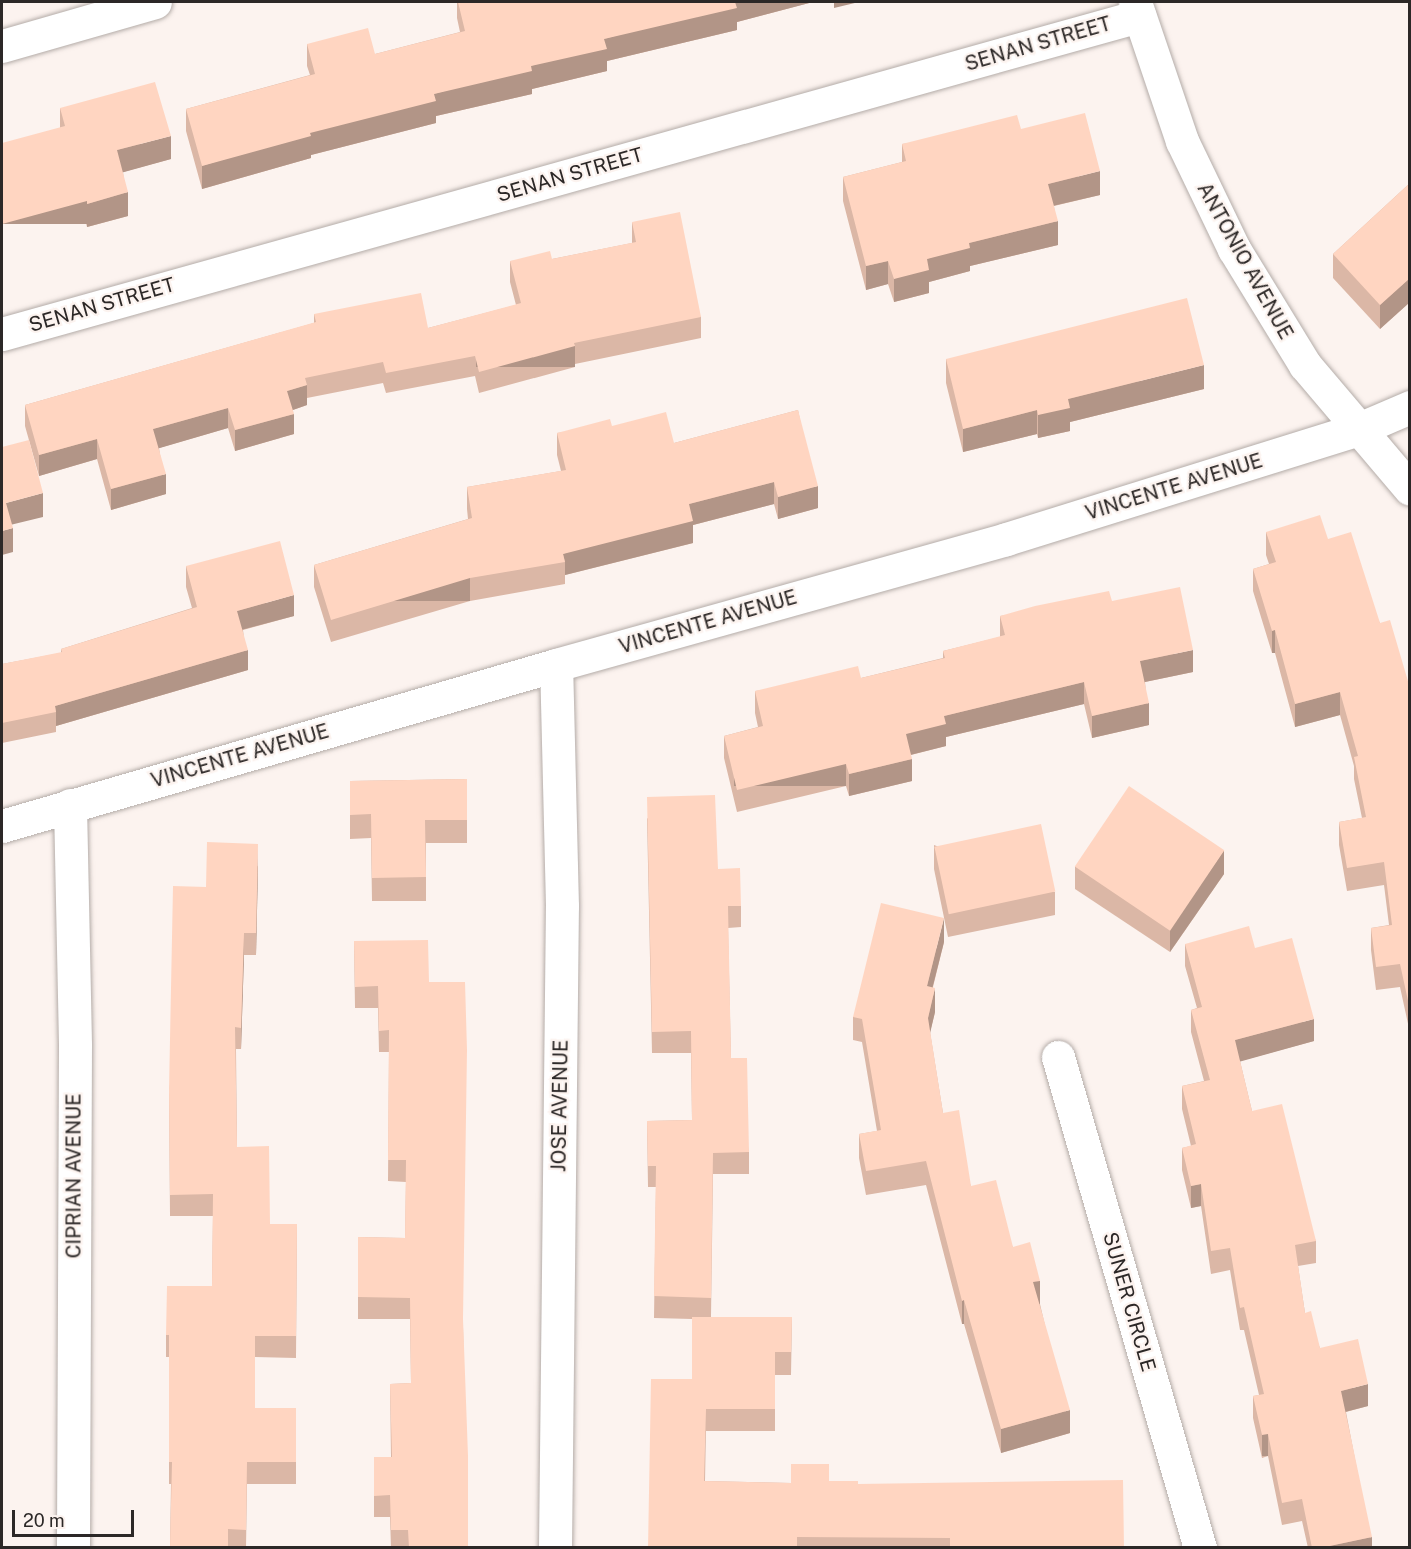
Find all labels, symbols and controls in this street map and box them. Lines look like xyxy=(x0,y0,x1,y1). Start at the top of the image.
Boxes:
street label: SENAN STREET xyxy=(962,12,1114,76)
street label: SENAN STREET xyxy=(494,143,646,207)
street label: ANTONIO AVENUE xyxy=(1192,179,1298,343)
street label: SENAN STREET xyxy=(26,273,178,337)
street label: VINCENTE AVENUE xyxy=(1082,449,1266,525)
street label: VINCENTE AVENUE xyxy=(616,585,800,659)
street label: VINCENTE AVENUE xyxy=(148,719,332,793)
street label: JOSE AVENUE xyxy=(547,1040,573,1172)
street label: CIPRIAN AVENUE xyxy=(62,1094,86,1258)
street label: SUNER CIRCLE xyxy=(1098,1230,1160,1374)
scale bar xyxy=(15,1498,136,1536)
text: 20 m xyxy=(23,1510,65,1531)

